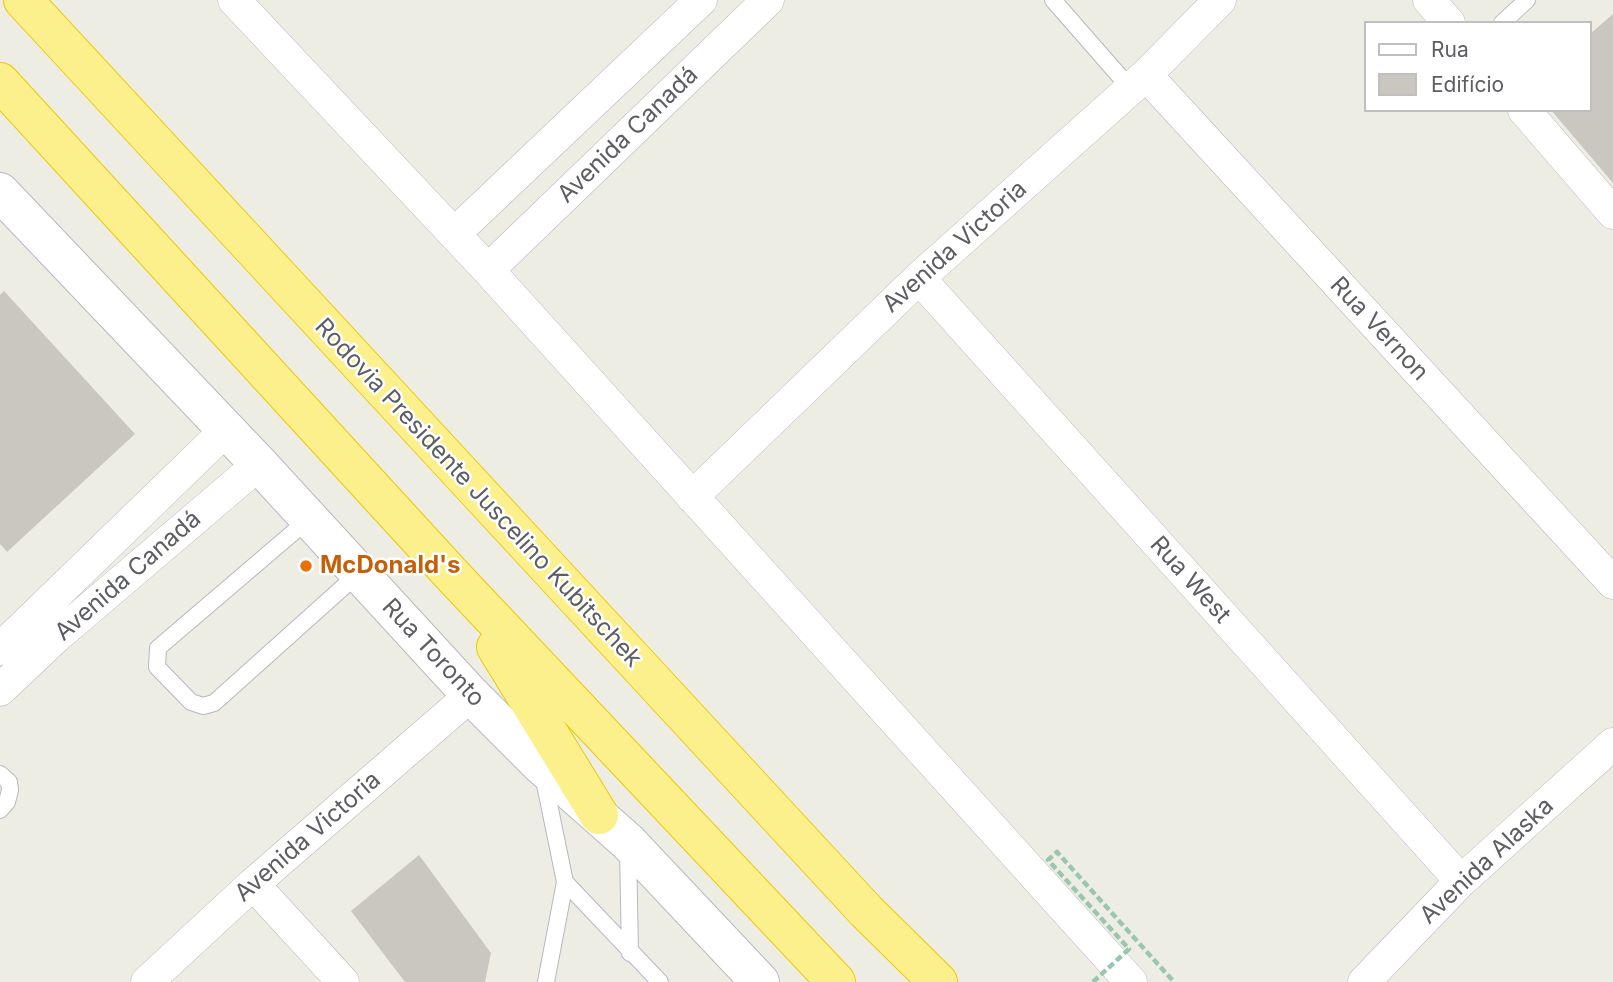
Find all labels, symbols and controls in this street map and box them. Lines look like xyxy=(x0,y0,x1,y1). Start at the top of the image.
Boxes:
legend xyxy=(1364,21,1592,112)
text: Rua xyxy=(1431,37,1469,62)
street label: Avenida Canadá xyxy=(552,61,704,209)
text: Edifício xyxy=(1431,72,1504,97)
street label: Avenida Victoria xyxy=(877,175,1033,319)
street label: Rua Vernon xyxy=(1324,271,1434,387)
street label: Rodovia Presidente Juscelino Kubitschek xyxy=(309,313,647,673)
street label: Avenida Canadá xyxy=(49,505,207,647)
street label: Rua West xyxy=(1144,531,1236,629)
place label: McDonald's xyxy=(320,552,460,580)
marker: McDonald's xyxy=(298,558,314,574)
street label: Rua Toronto xyxy=(376,593,490,713)
street label: Avenida Victoria xyxy=(229,766,387,908)
street label: Avenida Alaska xyxy=(1414,792,1560,930)

